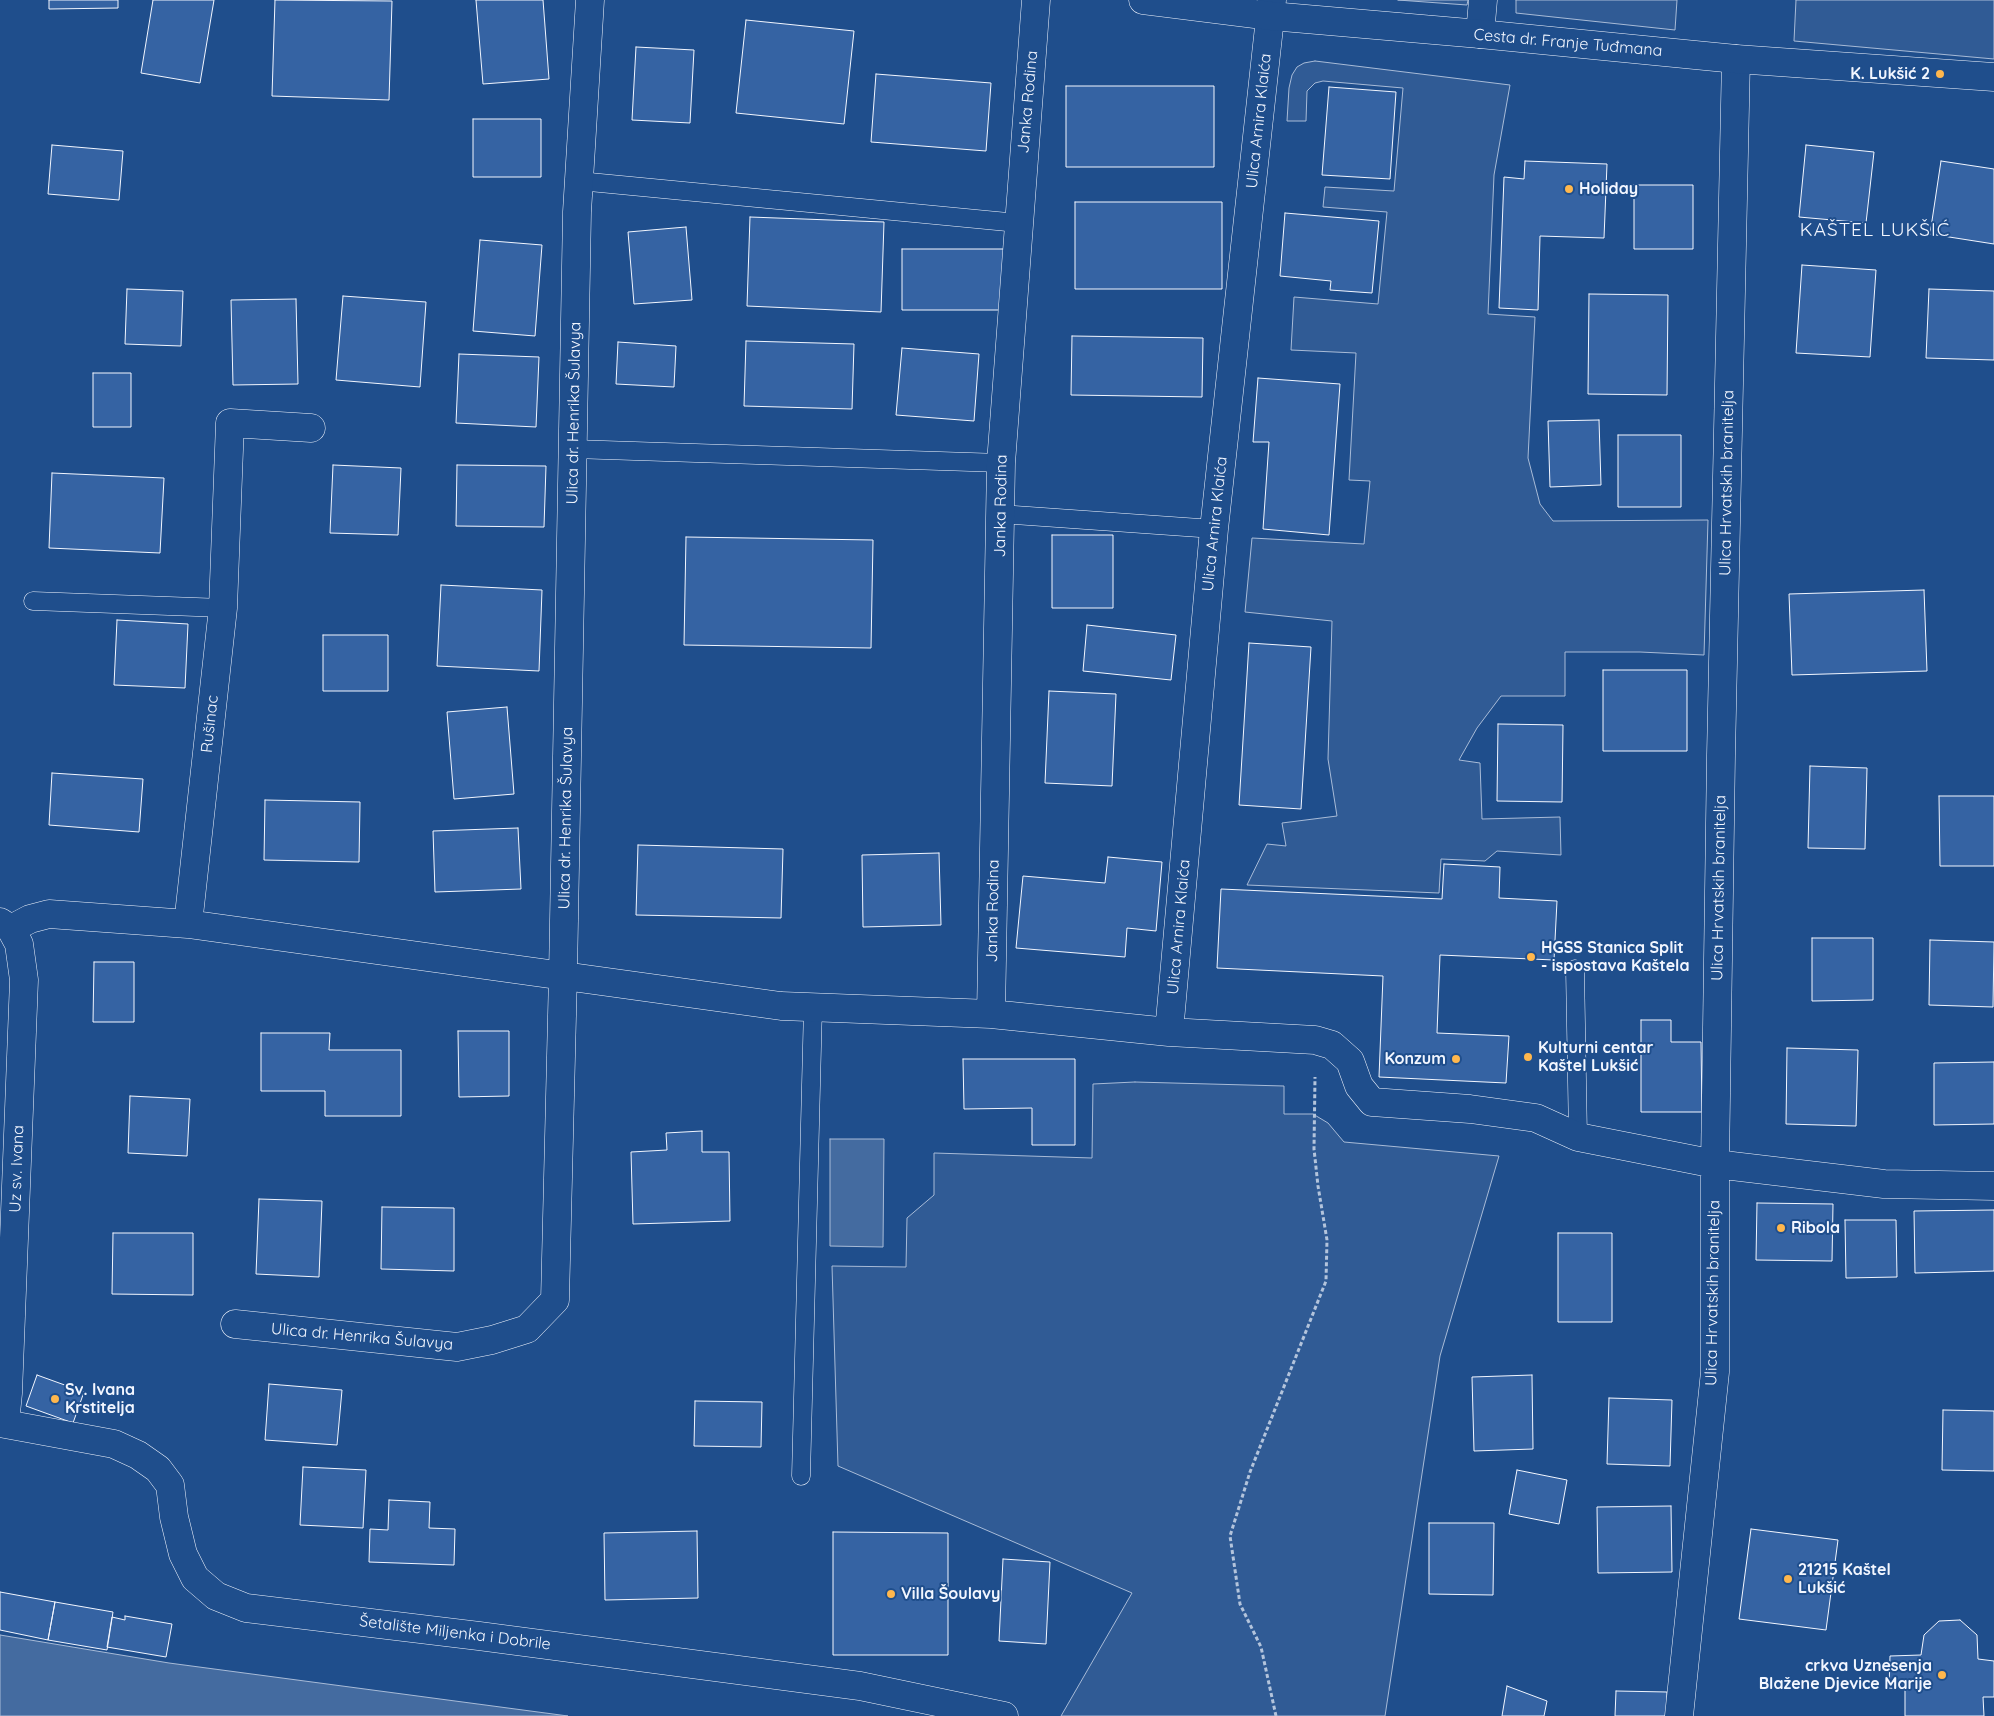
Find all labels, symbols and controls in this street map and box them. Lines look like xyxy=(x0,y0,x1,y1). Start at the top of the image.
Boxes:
street label: Cesta dr. Franje Tuđmana xyxy=(1473,25,1663,61)
street label: Janka Rodina xyxy=(1014,50,1042,154)
street label: Ulica Arnira Klaića xyxy=(1242,53,1276,189)
place label: K. Lukšić 2 xyxy=(1850,64,1930,84)
marker: K. Lukšić 2 xyxy=(1934,68,1946,80)
place label: Holiday xyxy=(1579,179,1638,199)
marker: Holiday xyxy=(1563,183,1575,195)
district label: KAŠTEL LUKŠIĆ xyxy=(1798,219,1952,241)
street label: Ulica dr. Henrika Šulavya xyxy=(563,321,585,505)
street label: Ulica Hrvatskih branitelja xyxy=(1716,390,1738,576)
street label: Janka Rodina xyxy=(991,454,1011,558)
street label: Ulica Arnira Klaića xyxy=(1198,456,1232,592)
street label: Rušinac xyxy=(197,694,223,754)
street label: Ulica dr. Henrika Šulavya xyxy=(555,726,577,910)
street label: Ulica Hrvatskih branitelja xyxy=(1708,795,1730,981)
street label: Janka Rodina xyxy=(983,859,1003,963)
street label: Ulica Arnira Klaića xyxy=(1164,859,1194,995)
place label: HGSS Stanica Split - ispostava Kaštela xyxy=(1541,938,1689,976)
marker: HGSS Stanica Split - ispostava Kaštela xyxy=(1525,951,1537,963)
place label: Kulturni centar Kaštel Lukšić xyxy=(1538,1038,1653,1076)
place label: Konzum xyxy=(1384,1049,1446,1069)
marker: Kulturni centar Kaštel Lukšić xyxy=(1522,1051,1534,1063)
marker: Konzum xyxy=(1450,1053,1462,1065)
street label: Uz sv. Ivana xyxy=(6,1125,28,1213)
street label: Ulica Hrvatskih branitelja xyxy=(1702,1200,1724,1386)
place label: Ribola xyxy=(1791,1218,1840,1238)
marker: Ribola xyxy=(1775,1222,1787,1234)
street label: Ulica dr. Henrika Šulavya xyxy=(270,1319,454,1355)
place label: Sv. Ivana Krstitelja xyxy=(65,1380,135,1418)
marker: Sv. Ivana Krstitelja xyxy=(49,1393,61,1405)
place label: 21215 Kaštel Lukšić xyxy=(1798,1560,1891,1598)
marker: 21215 Kaštel Lukšić xyxy=(1782,1573,1794,1585)
place label: Villa Šoulavy xyxy=(901,1584,1000,1604)
marker: Villa Šoulavy xyxy=(885,1588,897,1600)
street label: Šetalište Miljenka i Dobrile xyxy=(358,1612,552,1654)
place label: crkva Uznesenja Blažene Djevice Marije xyxy=(1759,1656,1932,1694)
marker: crkva Uznesenja Blažene Djevice Marije xyxy=(1936,1669,1948,1681)

